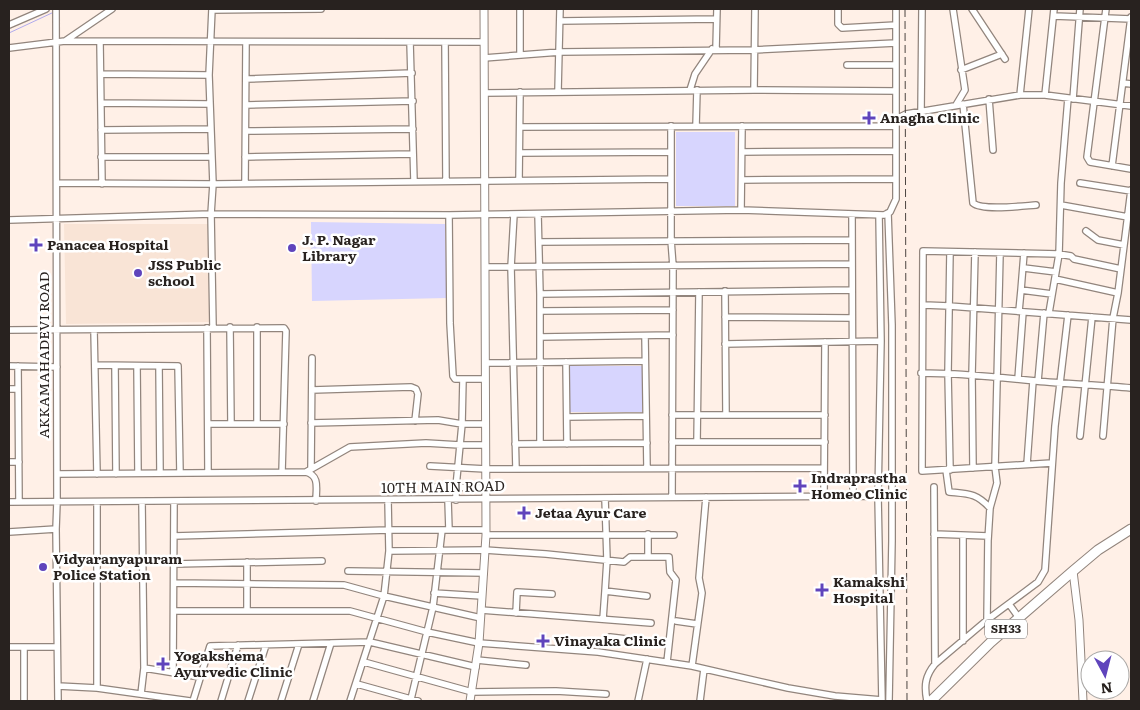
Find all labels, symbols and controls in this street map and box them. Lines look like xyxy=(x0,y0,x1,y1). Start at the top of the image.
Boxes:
place label: Anagha Clinic xyxy=(880,107,980,127)
marker: Anagha Clinic xyxy=(862,111,876,125)
place label: J. P. Nagar Library xyxy=(302,229,376,265)
place label: Panacea Hospital xyxy=(47,234,169,254)
marker: Panacea Hospital xyxy=(29,238,43,252)
marker: J. P. Nagar Library xyxy=(286,242,298,254)
place label: JSS Public school xyxy=(148,254,221,290)
marker: JSS Public school xyxy=(132,267,144,279)
street label: AKKAMAHADEVI ROAD xyxy=(33,271,53,439)
place label: Indraprastha Homeo Clinic xyxy=(811,467,907,503)
street label: 10TH MAIN ROAD xyxy=(381,475,505,497)
marker: Indraprastha Homeo Clinic xyxy=(793,479,807,493)
place label: Jetaa Ayur Care xyxy=(535,502,646,522)
marker: Jetaa Ayur Care xyxy=(517,506,531,520)
place label: Vidyaranyapuram Police Station xyxy=(53,548,182,584)
marker: Vidyaranyapuram Police Station xyxy=(37,561,49,573)
place label: Kamakshi Hospital xyxy=(833,571,905,607)
marker: Kamakshi Hospital xyxy=(815,583,829,597)
road number: SH33 xyxy=(985,620,1027,638)
place label: Vinayaka Clinic xyxy=(554,630,666,650)
marker: Vinayaka Clinic xyxy=(536,634,550,648)
place label: Yogakshema Ayurvedic Clinic xyxy=(174,645,293,681)
north arrow xyxy=(1080,650,1130,700)
marker: Yogakshema Ayurvedic Clinic xyxy=(156,657,170,671)
text: N xyxy=(1099,678,1114,700)

